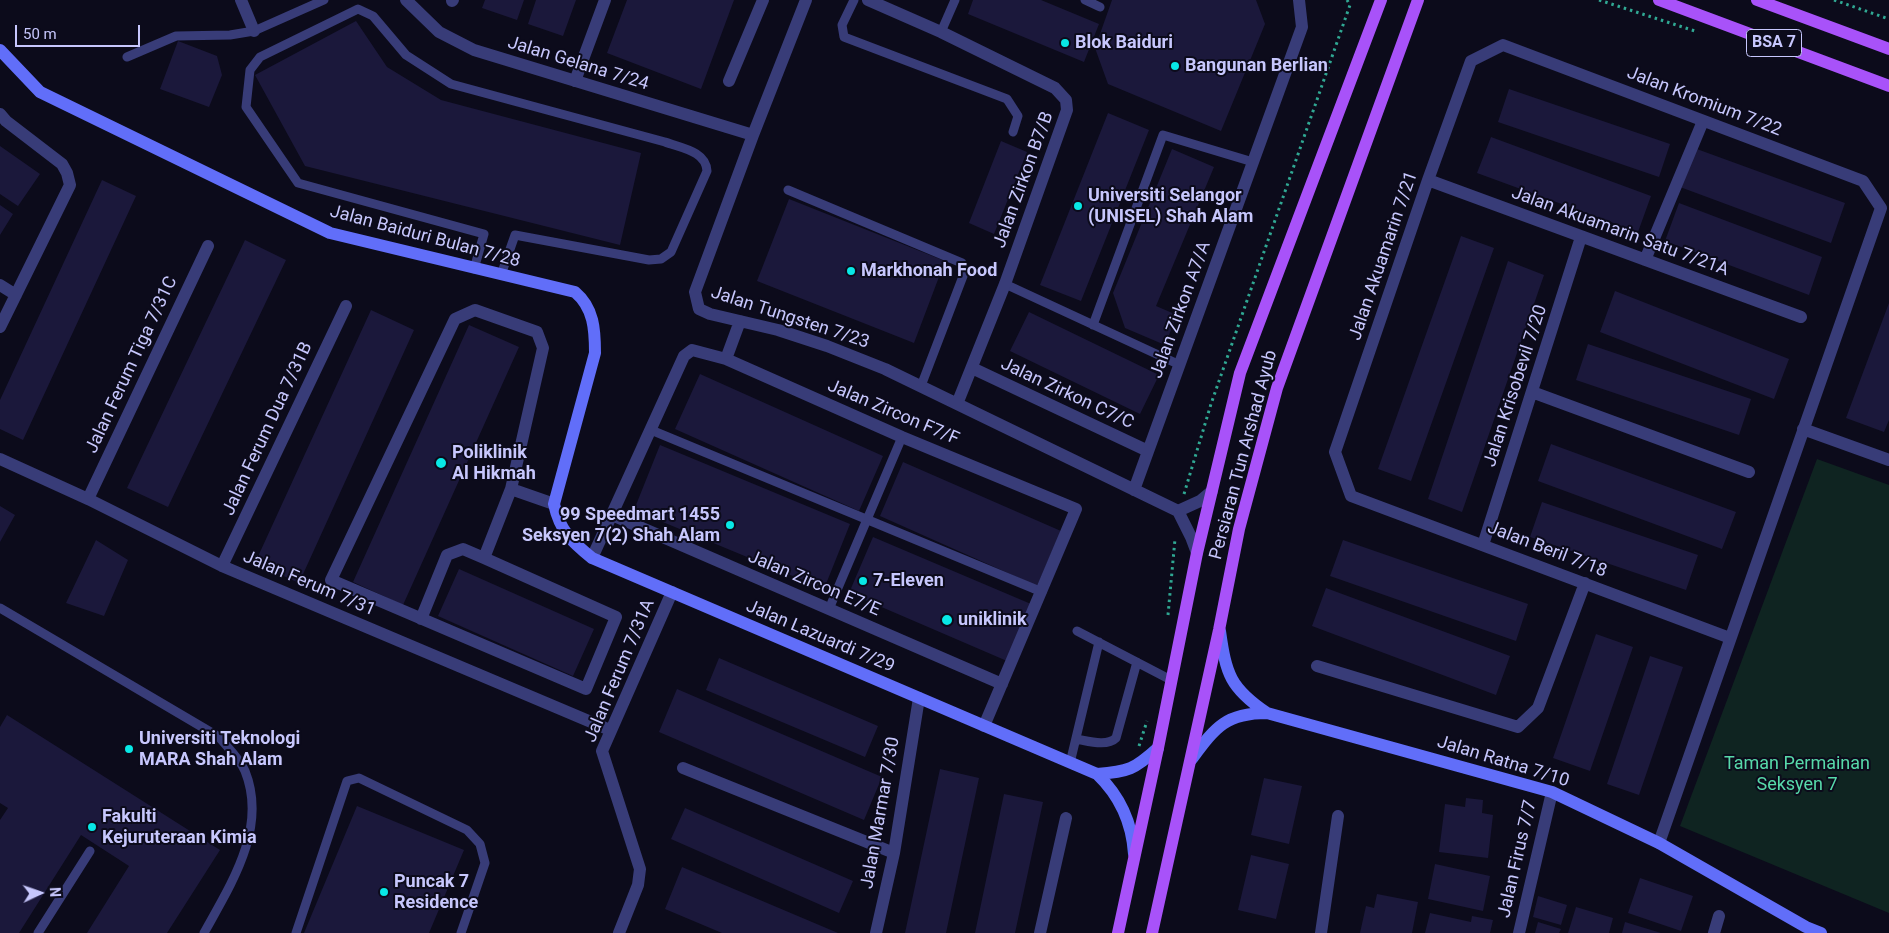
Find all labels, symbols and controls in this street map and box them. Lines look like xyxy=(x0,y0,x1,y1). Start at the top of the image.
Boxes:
scale bar xyxy=(18,15,142,47)
text: 50 m xyxy=(23,25,57,43)
road number: BSA 7 xyxy=(1746,29,1802,56)
street label: Jalan Gelana 7/24 xyxy=(505,32,651,96)
place label: Blok Baiduri xyxy=(1075,32,1173,54)
marker: Blok Baiduri xyxy=(1059,37,1071,49)
place label: Bangunan Berlian xyxy=(1185,55,1328,77)
marker: Bangunan Berlian xyxy=(1169,60,1181,72)
street label: Jalan Kromium 7/22 xyxy=(1624,63,1784,141)
street label: Jalan Zirkon B7/B xyxy=(989,109,1059,251)
street label: Jalan Akuamarin 7/21 xyxy=(1345,169,1423,343)
street label: Jalan Akuamarin Satu 7/21A xyxy=(1508,183,1732,281)
place label: Universiti Selangor (UNISEL) Shah Alam xyxy=(1088,185,1253,228)
marker: Universiti Selangor (UNISEL) Shah Alam xyxy=(1072,200,1084,212)
street label: Jalan Baiduri Bulan 7/28 xyxy=(327,201,523,273)
street label: Jalan Zirkon A7/A xyxy=(1146,238,1216,382)
place label: Markhonah Food xyxy=(861,260,997,282)
marker: Markhonah Food xyxy=(845,265,857,277)
street label: Jalan Ferum Tiga 7/31C xyxy=(81,273,183,457)
street label: Jalan Tungsten 7/23 xyxy=(708,282,872,354)
street label: Jalan Krisobevil 7/20 xyxy=(1480,302,1552,470)
street label: Jalan Ferum Dua 7/31B xyxy=(218,339,318,519)
street label: Persiaran Tun Arshad Ayub xyxy=(1206,348,1282,562)
street label: Jalan Zirkon C7/C xyxy=(997,354,1137,434)
street label: Jalan Zircon F7/F xyxy=(824,376,962,450)
place label: Poliklinik Al Hikmah xyxy=(452,442,536,484)
marker: Poliklinik Al Hikmah xyxy=(434,456,448,470)
place label: 99 Speedmart 1455 Seksyen 7(2) Shah Alam xyxy=(522,504,720,546)
street label: Jalan Beril 7/18 xyxy=(1484,517,1610,583)
marker: 99 Speedmart 1455 Seksyen 7(2) Shah Alam xyxy=(724,519,736,531)
street label: Jalan Ferum 7/31 xyxy=(240,546,378,622)
street label: Jalan Zircon E7/E xyxy=(745,546,883,622)
place label: 7-Eleven xyxy=(873,570,944,592)
marker: 7-Eleven xyxy=(857,575,869,587)
street label: Jalan Ferum 7/31A xyxy=(580,596,660,746)
street label: Jalan Lazuardi 7/29 xyxy=(743,596,897,678)
place label: uniklinik xyxy=(958,609,1027,631)
marker: uniklinik xyxy=(940,613,954,627)
place label: Universiti Teknologi MARA Shah Alam xyxy=(139,728,300,771)
street label: Jalan Ratna 7/10 xyxy=(1434,732,1572,792)
street label: Jalan Marmar 7/30 xyxy=(857,735,905,891)
marker: Universiti Teknologi MARA Shah Alam xyxy=(123,743,135,755)
park label: Taman Permainan Seksyen 7 xyxy=(1724,753,1870,796)
street label: Jalan Firus 7/7 xyxy=(1494,798,1542,920)
place label: Fakulti Kejuruteraan Kimia xyxy=(102,806,257,849)
marker: Fakulti Kejuruteraan Kimia xyxy=(86,821,98,833)
north arrow xyxy=(15,868,65,918)
place label: Puncak 7 Residence xyxy=(394,871,478,914)
marker: Puncak 7 Residence xyxy=(378,886,390,898)
text: N xyxy=(47,887,63,898)

